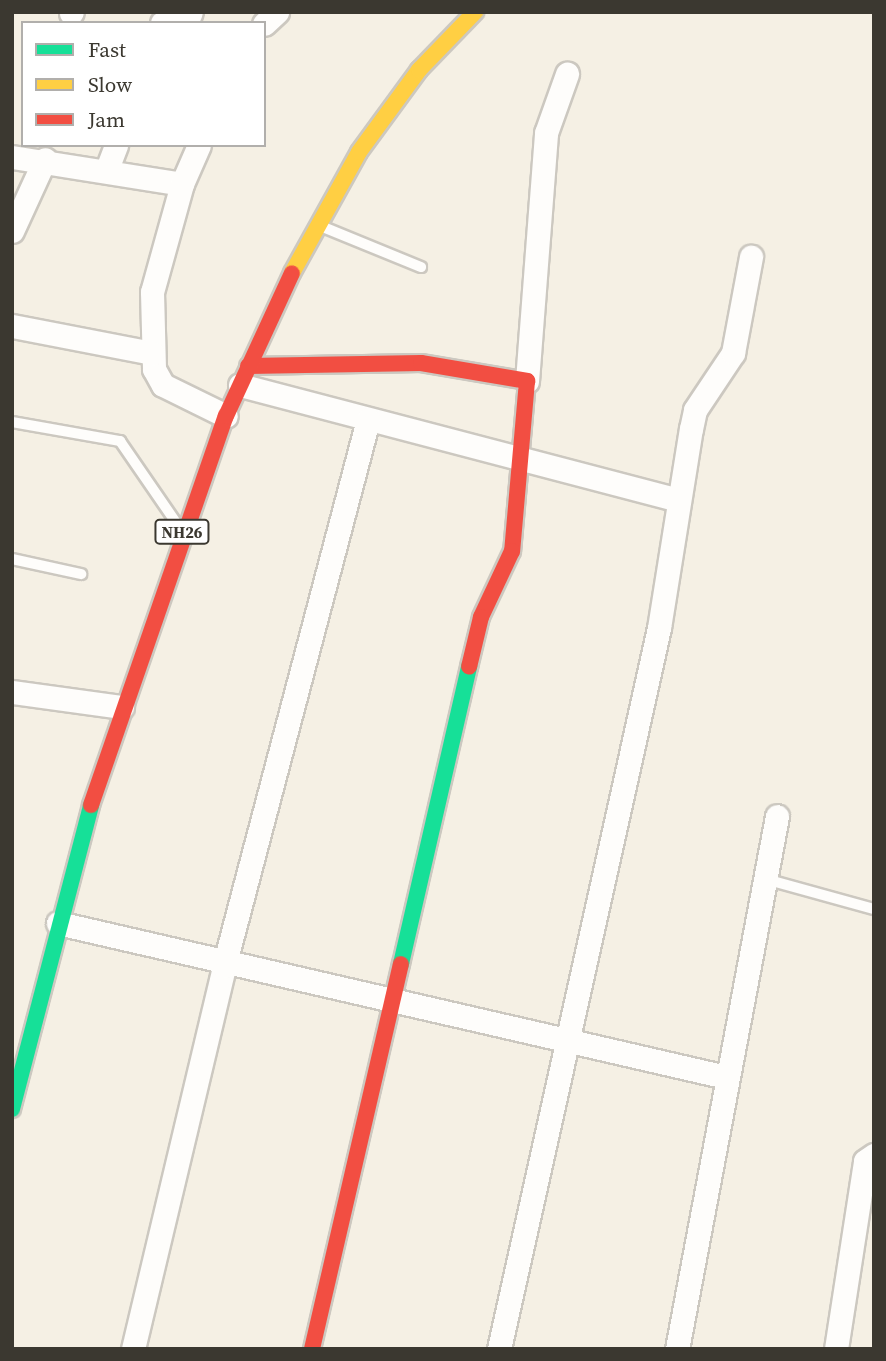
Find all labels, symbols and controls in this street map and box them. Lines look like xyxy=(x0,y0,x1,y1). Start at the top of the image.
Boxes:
legend xyxy=(21,21,266,147)
text: Fast xyxy=(88,35,126,64)
text: Slow xyxy=(88,70,132,99)
text: Jam xyxy=(88,105,125,134)
road number: NH26 xyxy=(154,520,210,544)

